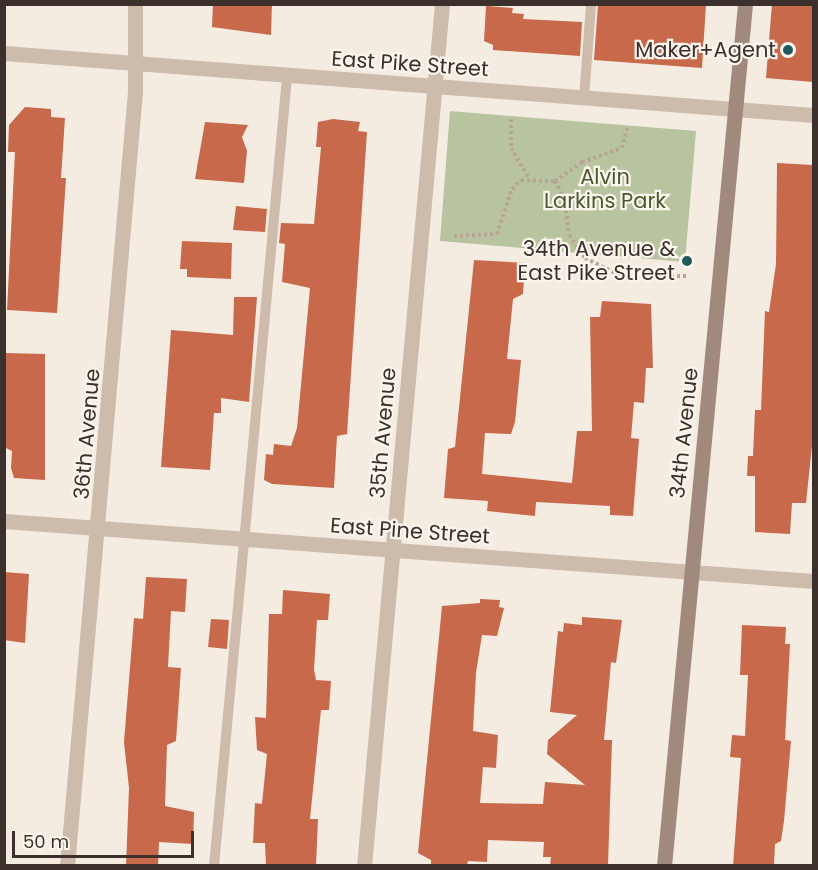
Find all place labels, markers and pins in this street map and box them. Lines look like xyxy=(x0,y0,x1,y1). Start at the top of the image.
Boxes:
place label: Maker+Agent xyxy=(635,37,776,63)
marker: Maker+Agent xyxy=(781,43,795,57)
place label: 34th Avenue & East Pike Street xyxy=(518,236,675,286)
marker: 34th Avenue & East Pike Street xyxy=(680,254,694,268)

